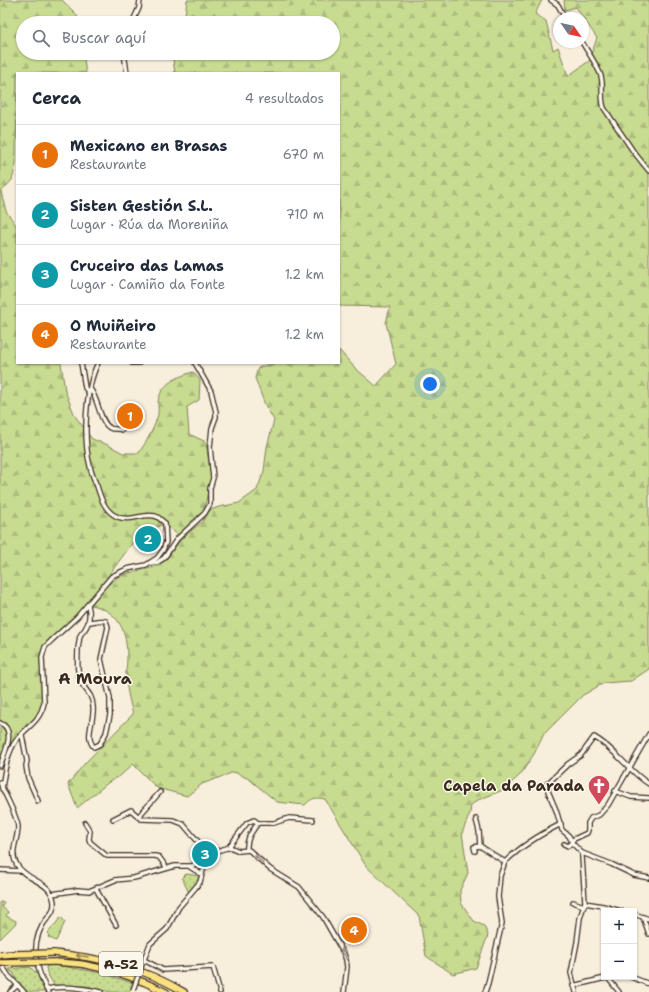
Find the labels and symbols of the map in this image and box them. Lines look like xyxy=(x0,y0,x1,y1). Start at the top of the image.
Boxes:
north arrow xyxy=(553,12,589,48)
your location xyxy=(420,374,440,394)
pin: 1 xyxy=(117,401,143,431)
pin: 2 xyxy=(135,524,161,554)
district label: A Moura xyxy=(58,668,132,689)
church icon: Capela da Parada xyxy=(586,773,612,806)
place label: Capela da Parada xyxy=(443,776,585,796)
pin: 3 xyxy=(192,839,218,869)
one-way arrow xyxy=(254,854,264,864)
pin: 4 xyxy=(341,915,367,945)
one-way arrow xyxy=(339,948,347,960)
one-way arrow xyxy=(76,952,89,960)
road number: A-52 xyxy=(99,952,143,976)

